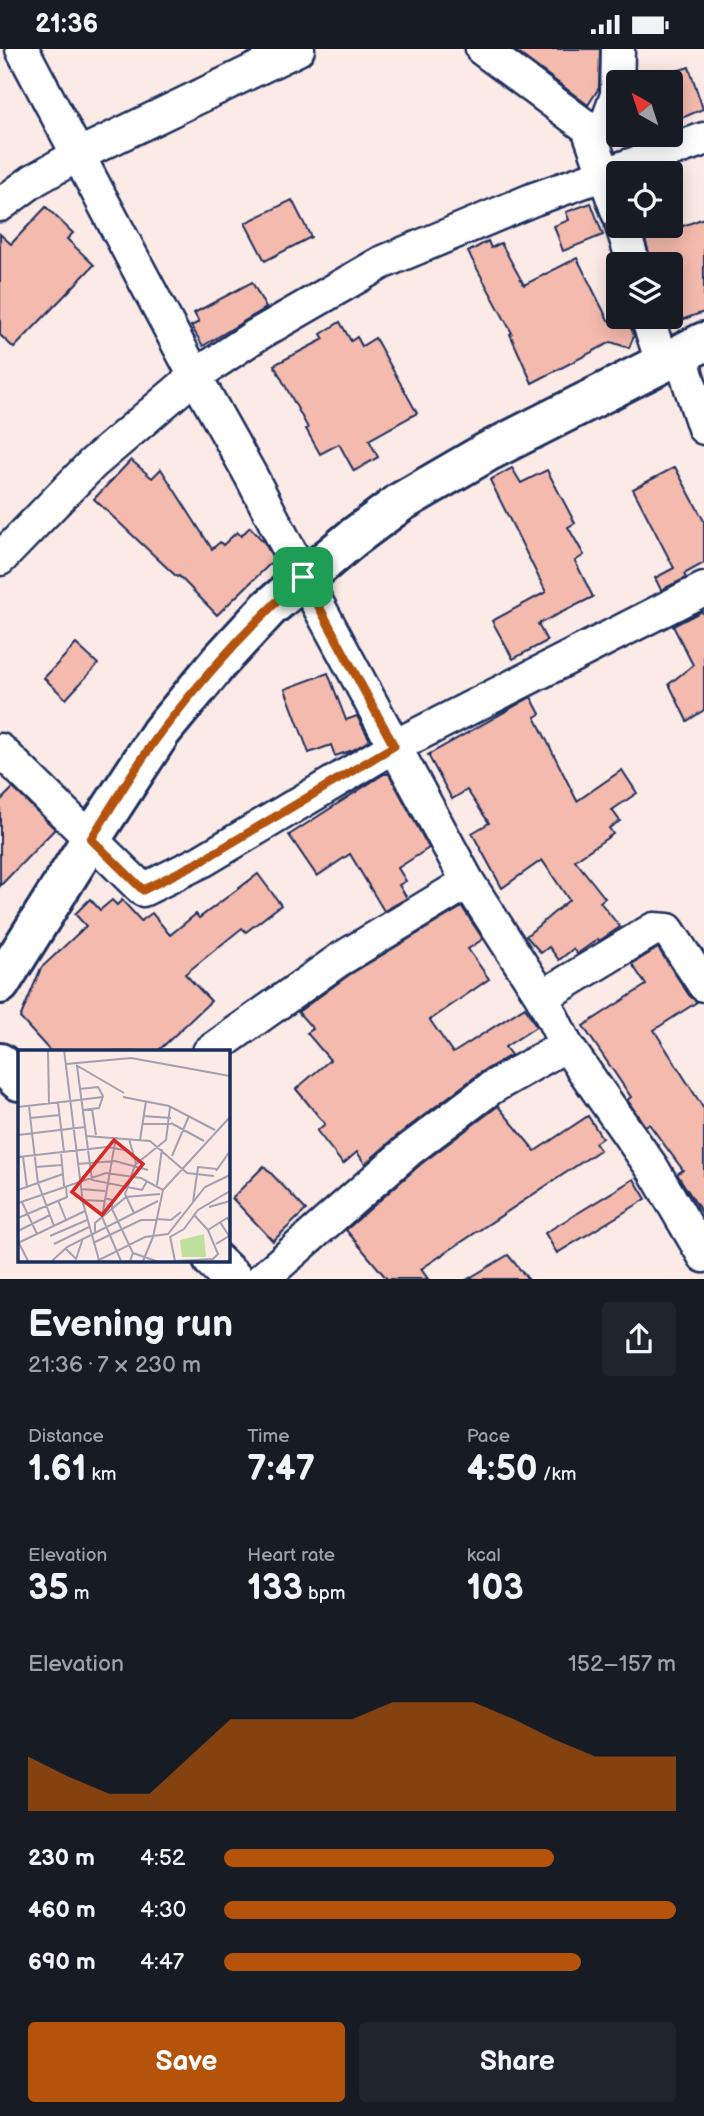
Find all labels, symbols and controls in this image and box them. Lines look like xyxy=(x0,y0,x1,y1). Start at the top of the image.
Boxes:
text: 21:36 xyxy=(35,9,98,40)
north arrow xyxy=(606,70,682,147)
map controls xyxy=(606,70,683,329)
button: locate xyxy=(606,161,683,238)
button: layers xyxy=(606,252,683,329)
pin xyxy=(273,547,333,607)
icon: arrive xyxy=(284,558,322,596)
inset map xyxy=(18,1050,229,1262)
text: Evening run xyxy=(28,1302,233,1347)
button: share xyxy=(602,1302,676,1376)
text: 21:36 · 7 × 230 m xyxy=(28,1351,201,1379)
text: Distance xyxy=(28,1425,104,1448)
text: Time xyxy=(247,1425,289,1448)
text: Pace xyxy=(467,1425,510,1448)
text: 1.61 xyxy=(28,1448,86,1491)
text: 7:47 xyxy=(247,1448,315,1491)
text: 4:50 xyxy=(467,1448,538,1491)
text: km xyxy=(86,1463,117,1486)
text: /km xyxy=(538,1463,576,1486)
text: Elevation xyxy=(28,1544,107,1567)
text: Heart rate xyxy=(247,1544,335,1567)
text: kcal xyxy=(467,1544,501,1567)
text: 35 xyxy=(28,1567,69,1610)
text: 133 xyxy=(247,1567,303,1610)
text: 103 xyxy=(467,1567,524,1610)
text: m xyxy=(69,1582,89,1605)
text: bpm xyxy=(303,1582,346,1605)
text: Elevation xyxy=(28,1650,124,1678)
text: 152–157 m xyxy=(568,1650,676,1678)
text: 230 m xyxy=(28,1844,95,1872)
text: 4:52 xyxy=(140,1844,185,1872)
text: 460 m xyxy=(28,1896,96,1924)
text: 4:30 xyxy=(140,1896,186,1924)
text: 690 m xyxy=(28,1948,96,1976)
text: 4:47 xyxy=(140,1948,184,1976)
button: Save xyxy=(28,2022,345,2102)
button: Share xyxy=(359,2022,676,2102)

